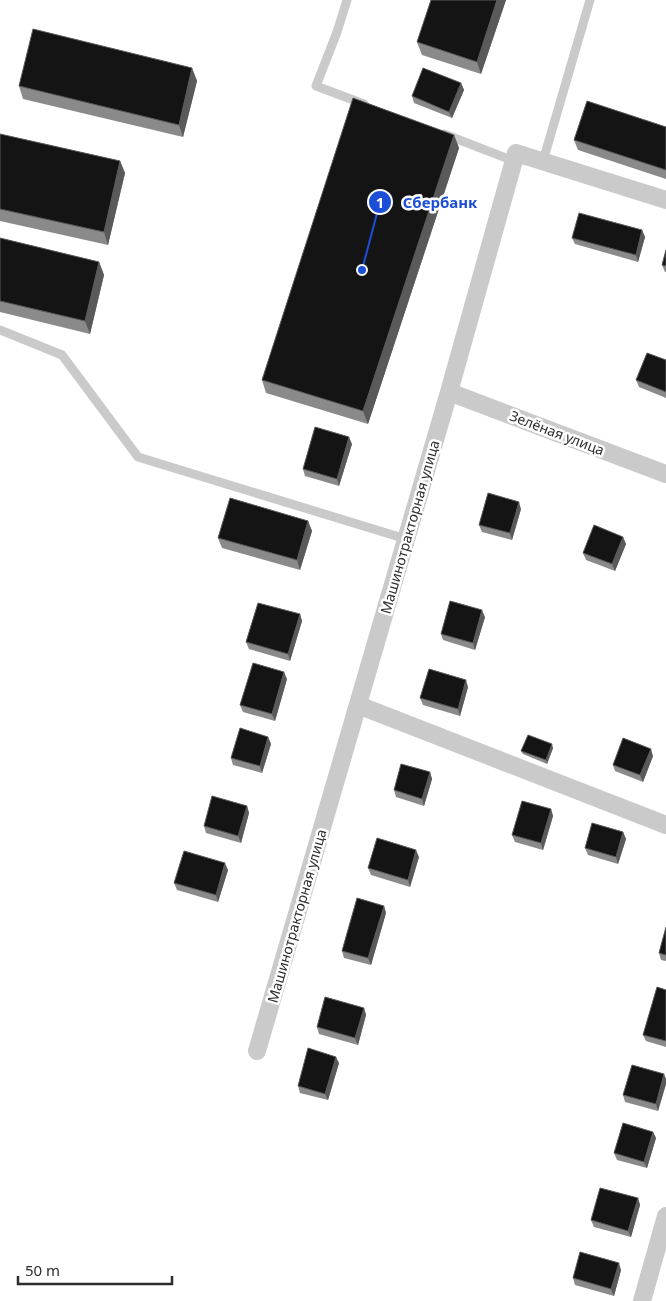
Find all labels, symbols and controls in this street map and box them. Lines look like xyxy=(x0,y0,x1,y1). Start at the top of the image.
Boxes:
callout: Сбербанк xyxy=(367,187,487,217)
text: 1 xyxy=(376,192,384,212)
text: Сбербанк xyxy=(403,192,478,212)
street label: Зелёная улица xyxy=(507,406,607,459)
street label: Машинотракторная улица xyxy=(376,438,443,616)
street label: Машинотракторная улица xyxy=(263,827,330,1005)
scale bar xyxy=(18,1254,171,1286)
text: 50 m xyxy=(25,1260,60,1280)

